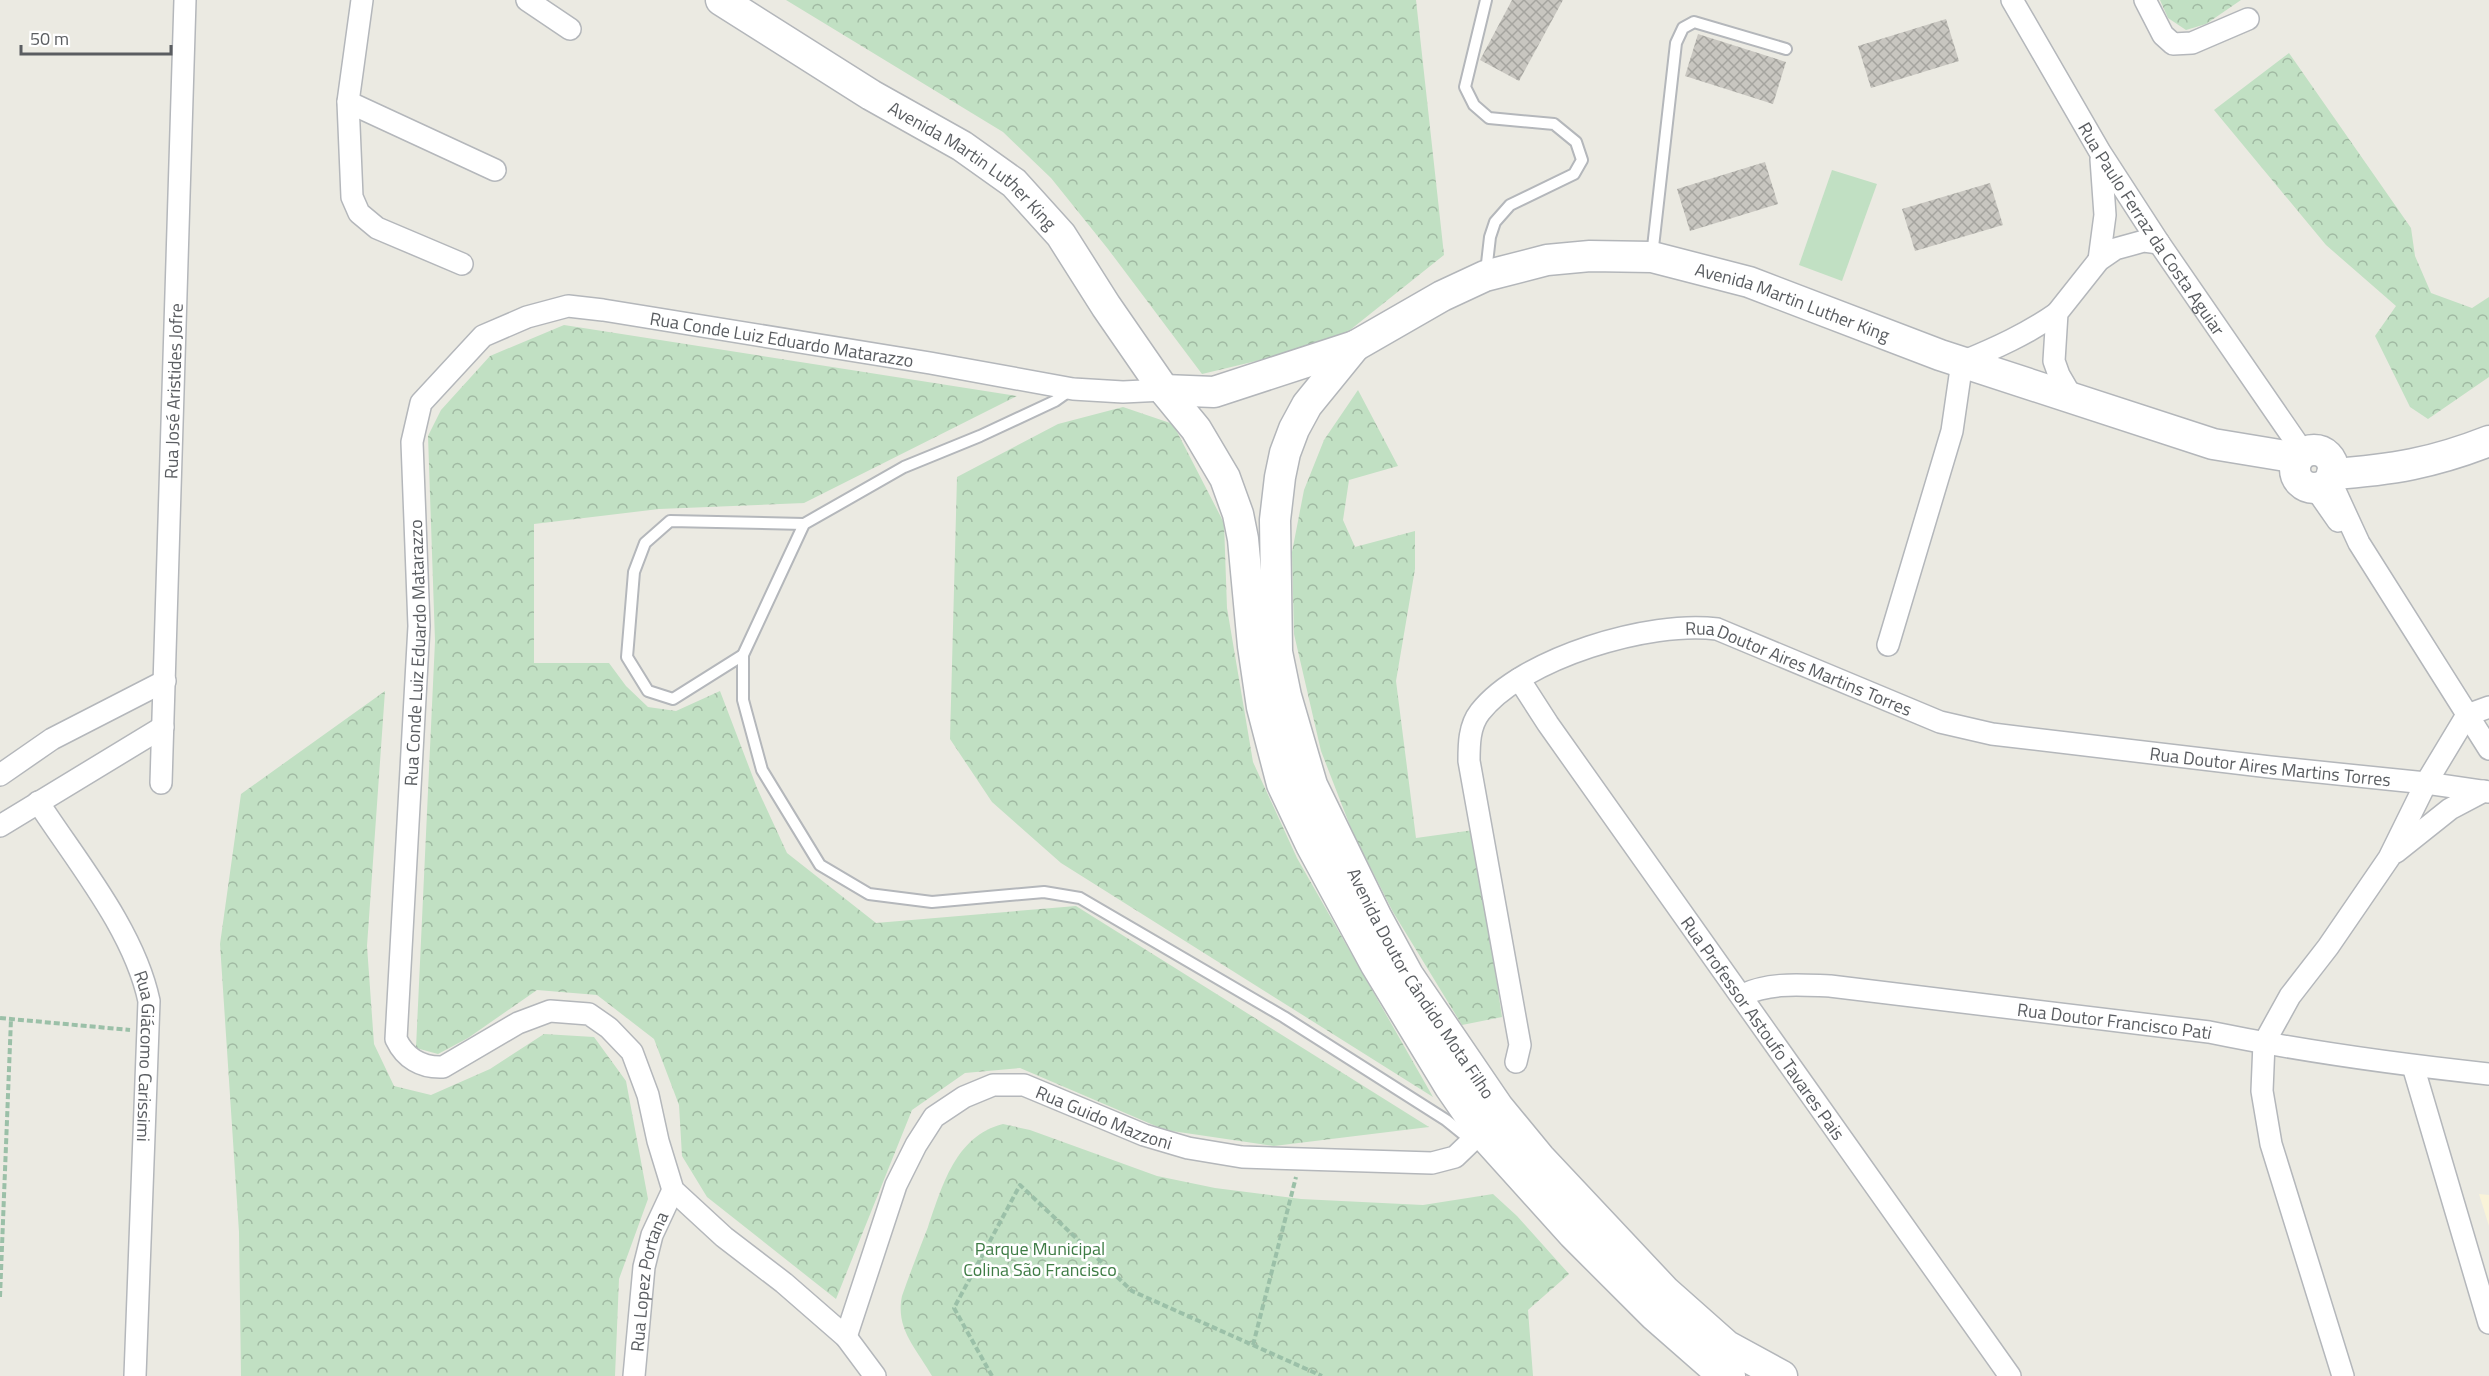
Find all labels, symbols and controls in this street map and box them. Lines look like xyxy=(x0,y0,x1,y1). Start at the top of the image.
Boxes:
scale bar xyxy=(21,18,171,56)
text: 50 m xyxy=(30,25,69,52)
street label: Avenida Martin Luther King xyxy=(884,94,1063,236)
street label: Rua Paulo Ferraz da Costa Aguiar xyxy=(2072,117,2232,340)
street label: Avenida Martin Luther King xyxy=(1692,255,1894,348)
street label: Rua José Aristides Jofre xyxy=(157,303,189,480)
street label: Rua Conde Luiz Eduardo Matarazzo xyxy=(648,304,916,374)
street label: Rua Conde Luiz Eduardo Matarazzo xyxy=(397,519,433,787)
street label: Rua Doutor Aires Martins Torres xyxy=(1685,614,1916,722)
street label: Rua Doutor Aires Martins Torres xyxy=(2148,739,2392,793)
street label: Avenida Doutor Cândido Mota Filho xyxy=(1341,863,1502,1104)
street label: Rua Professor Astoufo Tavares Pais xyxy=(1675,910,1852,1145)
street label: Rua Giácomo Carissimi xyxy=(128,966,163,1142)
street label: Rua Doutor Francisco Pati xyxy=(2016,995,2214,1046)
street label: Rua Guido Mazzoni xyxy=(1032,1078,1176,1156)
street label: Rua Lopez Portana xyxy=(623,1207,675,1353)
park label: Parque Municipal Colina São Francisco xyxy=(963,1235,1117,1283)

